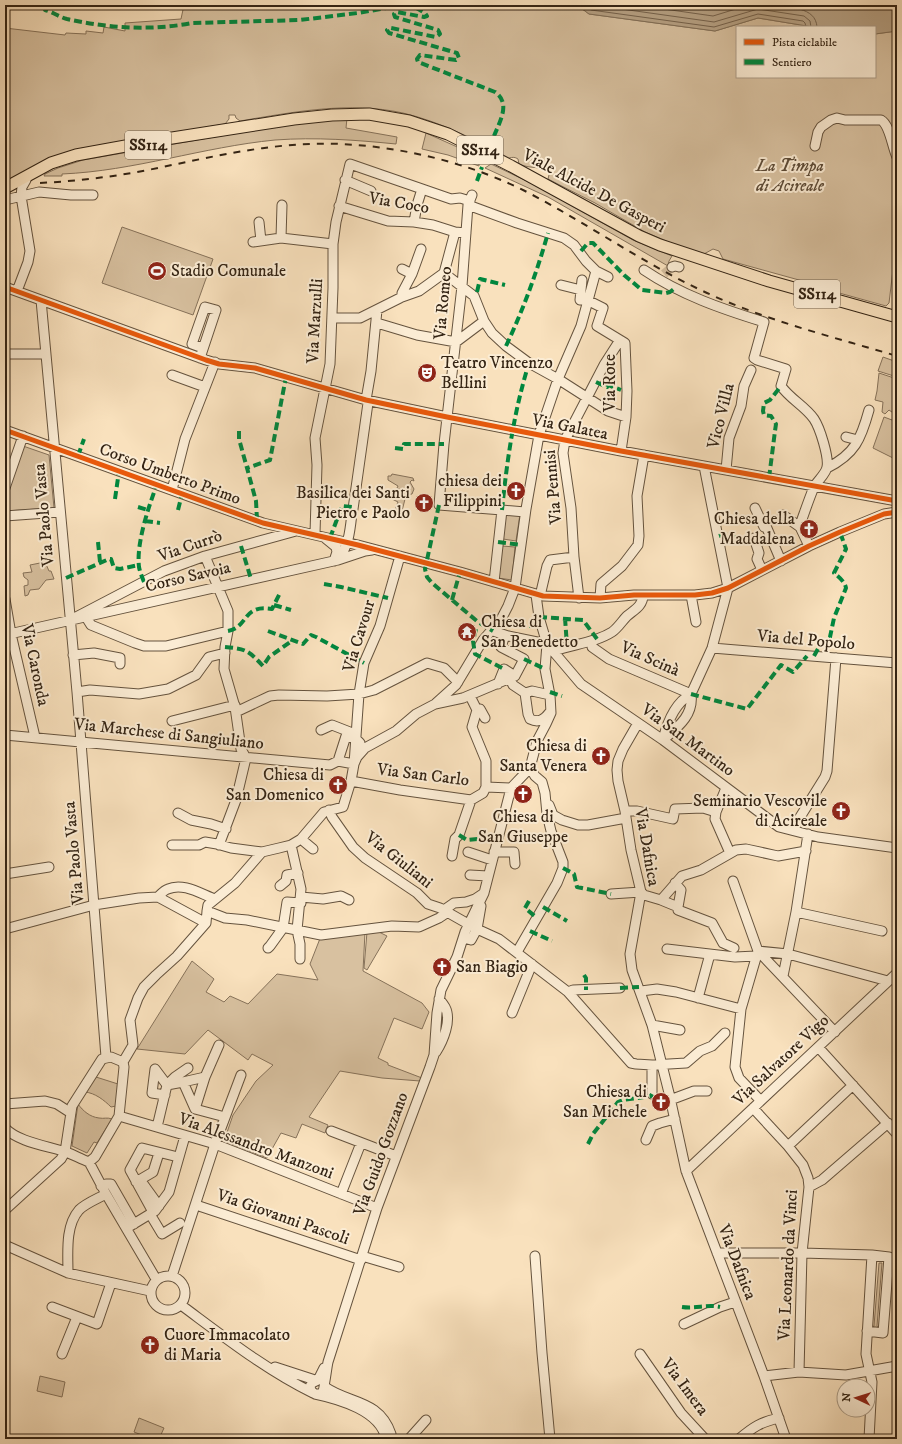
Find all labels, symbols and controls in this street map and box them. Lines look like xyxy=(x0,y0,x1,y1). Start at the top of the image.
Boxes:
legend xyxy=(736,26,876,78)
text: Pista ciclabile xyxy=(772,35,837,50)
text: Sentiero xyxy=(772,55,812,70)
road number: SS114 xyxy=(125,131,171,159)
road number: SS114 xyxy=(457,136,503,164)
street label: Viale Alcide De Gasperi xyxy=(518,143,669,238)
park label: La Timpa di Acireale xyxy=(755,155,825,197)
street label: Via Coco xyxy=(366,187,431,219)
sports icon: Stadio Comunale xyxy=(146,260,168,282)
place label: Stadio Comunale xyxy=(171,260,286,282)
street label: Via Romeo xyxy=(429,265,457,342)
street label: Via Marzulli xyxy=(302,278,328,365)
road number: SS114 xyxy=(794,280,840,308)
place label: Teatro Vincenzo Bellini xyxy=(441,352,553,394)
street label: Via Rote xyxy=(599,354,621,413)
theatre icon: Teatro Vincenzo Bellini xyxy=(416,362,438,384)
street label: Vico Villa xyxy=(702,380,740,452)
street label: Via Galatea xyxy=(529,409,611,445)
street label: Corso Umberto Primo xyxy=(96,438,244,510)
street label: Via Pennisi xyxy=(539,449,567,526)
street label: Via Paolo Vasta xyxy=(28,462,60,568)
place label: chiesa dei Filippini xyxy=(438,470,502,512)
church icon: chiesa dei Filippini xyxy=(505,480,527,502)
place label: Basilica dei Santi Pietro e Paolo xyxy=(296,482,410,524)
church icon: Basilica dei Santi Pietro e Paolo xyxy=(413,492,435,514)
place label: Chiesa della Maddalena xyxy=(714,508,796,550)
church icon: Chiesa della Maddalena xyxy=(798,518,820,540)
street label: Via Currò xyxy=(154,525,225,568)
street label: Corso Savoia xyxy=(143,556,234,597)
street label: Via Cavour xyxy=(337,596,381,676)
place label: Chiesa di San Benedetto xyxy=(481,611,578,653)
street label: Via Caronda xyxy=(15,621,55,709)
temple icon: Chiesa di San Benedetto xyxy=(456,621,478,643)
street label: Via del Popolo xyxy=(755,625,856,655)
street label: Via Scinà xyxy=(616,636,684,682)
street label: Via San Martino xyxy=(636,698,739,781)
street label: Via Marchese di Sangiuliano xyxy=(72,713,265,755)
place label: Chiesa di Santa Venera xyxy=(499,735,588,777)
church icon: Chiesa di Santa Venera xyxy=(590,745,612,767)
street label: Via San Carlo xyxy=(375,758,470,792)
place label: Chiesa di San Domenico xyxy=(226,764,324,806)
church icon: Chiesa di San Domenico xyxy=(327,774,349,796)
church icon: Chiesa di San Giuseppe xyxy=(512,783,534,805)
place label: Seminario Vescovile di Acireale xyxy=(693,790,827,832)
street label: Via Paolo Vasta xyxy=(58,800,90,906)
church icon: Seminario Vescovile di Acireale xyxy=(830,800,852,822)
street label: Via Dafnica xyxy=(629,805,665,889)
place label: Chiesa di San Giuseppe xyxy=(478,806,568,848)
street label: Via Giuliani xyxy=(360,826,437,893)
church icon: San Biagio xyxy=(431,956,453,978)
place label: San Biagio xyxy=(456,956,528,978)
street label: Via Salvatore Vigo xyxy=(727,1010,834,1111)
place label: Chiesa di San Michele xyxy=(563,1081,647,1123)
street label: Via Guido Gozzano xyxy=(348,1089,414,1220)
church icon: Chiesa di San Michele xyxy=(650,1091,672,1113)
street label: Via Alessandro Manzoni xyxy=(174,1107,337,1184)
street label: Via Giovanni Pascoli xyxy=(213,1184,352,1250)
street label: Via Leonardo da Vinci xyxy=(773,1189,803,1342)
street label: Via Dafnica xyxy=(712,1220,762,1304)
place label: Cuore Immacolato di Maria xyxy=(164,1324,290,1366)
church icon: Cuore Immacolato di Maria xyxy=(139,1334,161,1356)
street label: Via Imera xyxy=(656,1353,714,1421)
north arrow xyxy=(836,1378,876,1418)
text: N xyxy=(840,1392,854,1402)

